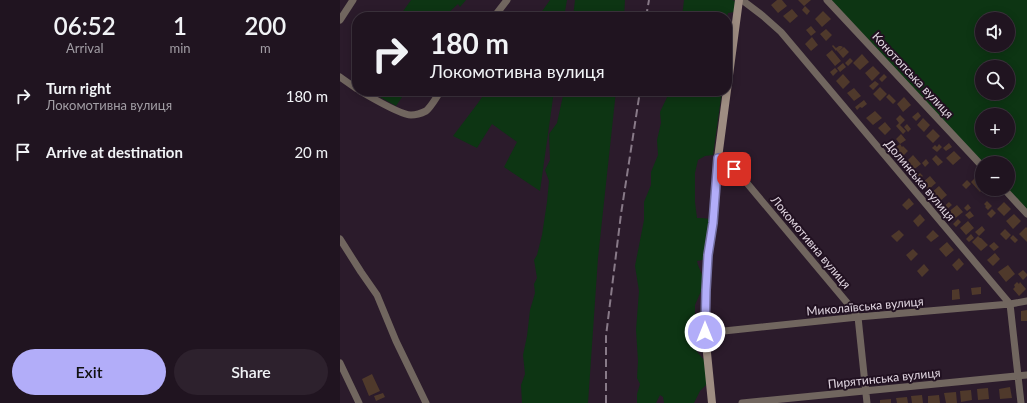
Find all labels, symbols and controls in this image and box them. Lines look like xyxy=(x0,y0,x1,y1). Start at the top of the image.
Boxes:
text: 06:52 xyxy=(54,11,116,40)
text: 1 xyxy=(173,11,187,40)
text: 200 xyxy=(244,11,286,40)
map controls xyxy=(975,12,1015,196)
button: sound xyxy=(975,12,1015,52)
text: 180 m xyxy=(430,26,509,60)
icon: right xyxy=(364,28,416,80)
street label: Конотопська вулиця xyxy=(869,29,957,121)
text: Arrival xyxy=(66,40,103,56)
text: min xyxy=(169,40,191,56)
text: m xyxy=(260,40,271,56)
text: Локомотивна вулиця xyxy=(430,60,605,82)
button: search xyxy=(975,60,1015,100)
text: Turn right xyxy=(46,79,111,97)
icon: right xyxy=(12,85,34,107)
text: 180 m xyxy=(286,87,328,105)
text: Локомотивна вулиця xyxy=(46,97,172,113)
button: + xyxy=(975,108,1015,148)
street label: Долинська вулиця xyxy=(882,136,958,224)
icon: arrive xyxy=(12,141,34,163)
text: Arrive at destination xyxy=(46,143,183,161)
text: 20 m xyxy=(294,143,328,161)
pin xyxy=(717,152,751,186)
button: − xyxy=(975,156,1015,196)
icon: arrive xyxy=(723,158,745,180)
street label: Локомотивна вулиця xyxy=(767,192,854,291)
street label: Миколаївська вулиця xyxy=(806,293,924,319)
position arrow xyxy=(684,311,726,353)
button: Exit xyxy=(12,349,166,395)
button: Share xyxy=(174,349,328,395)
street label: Пирятинська вулиця xyxy=(827,365,941,391)

